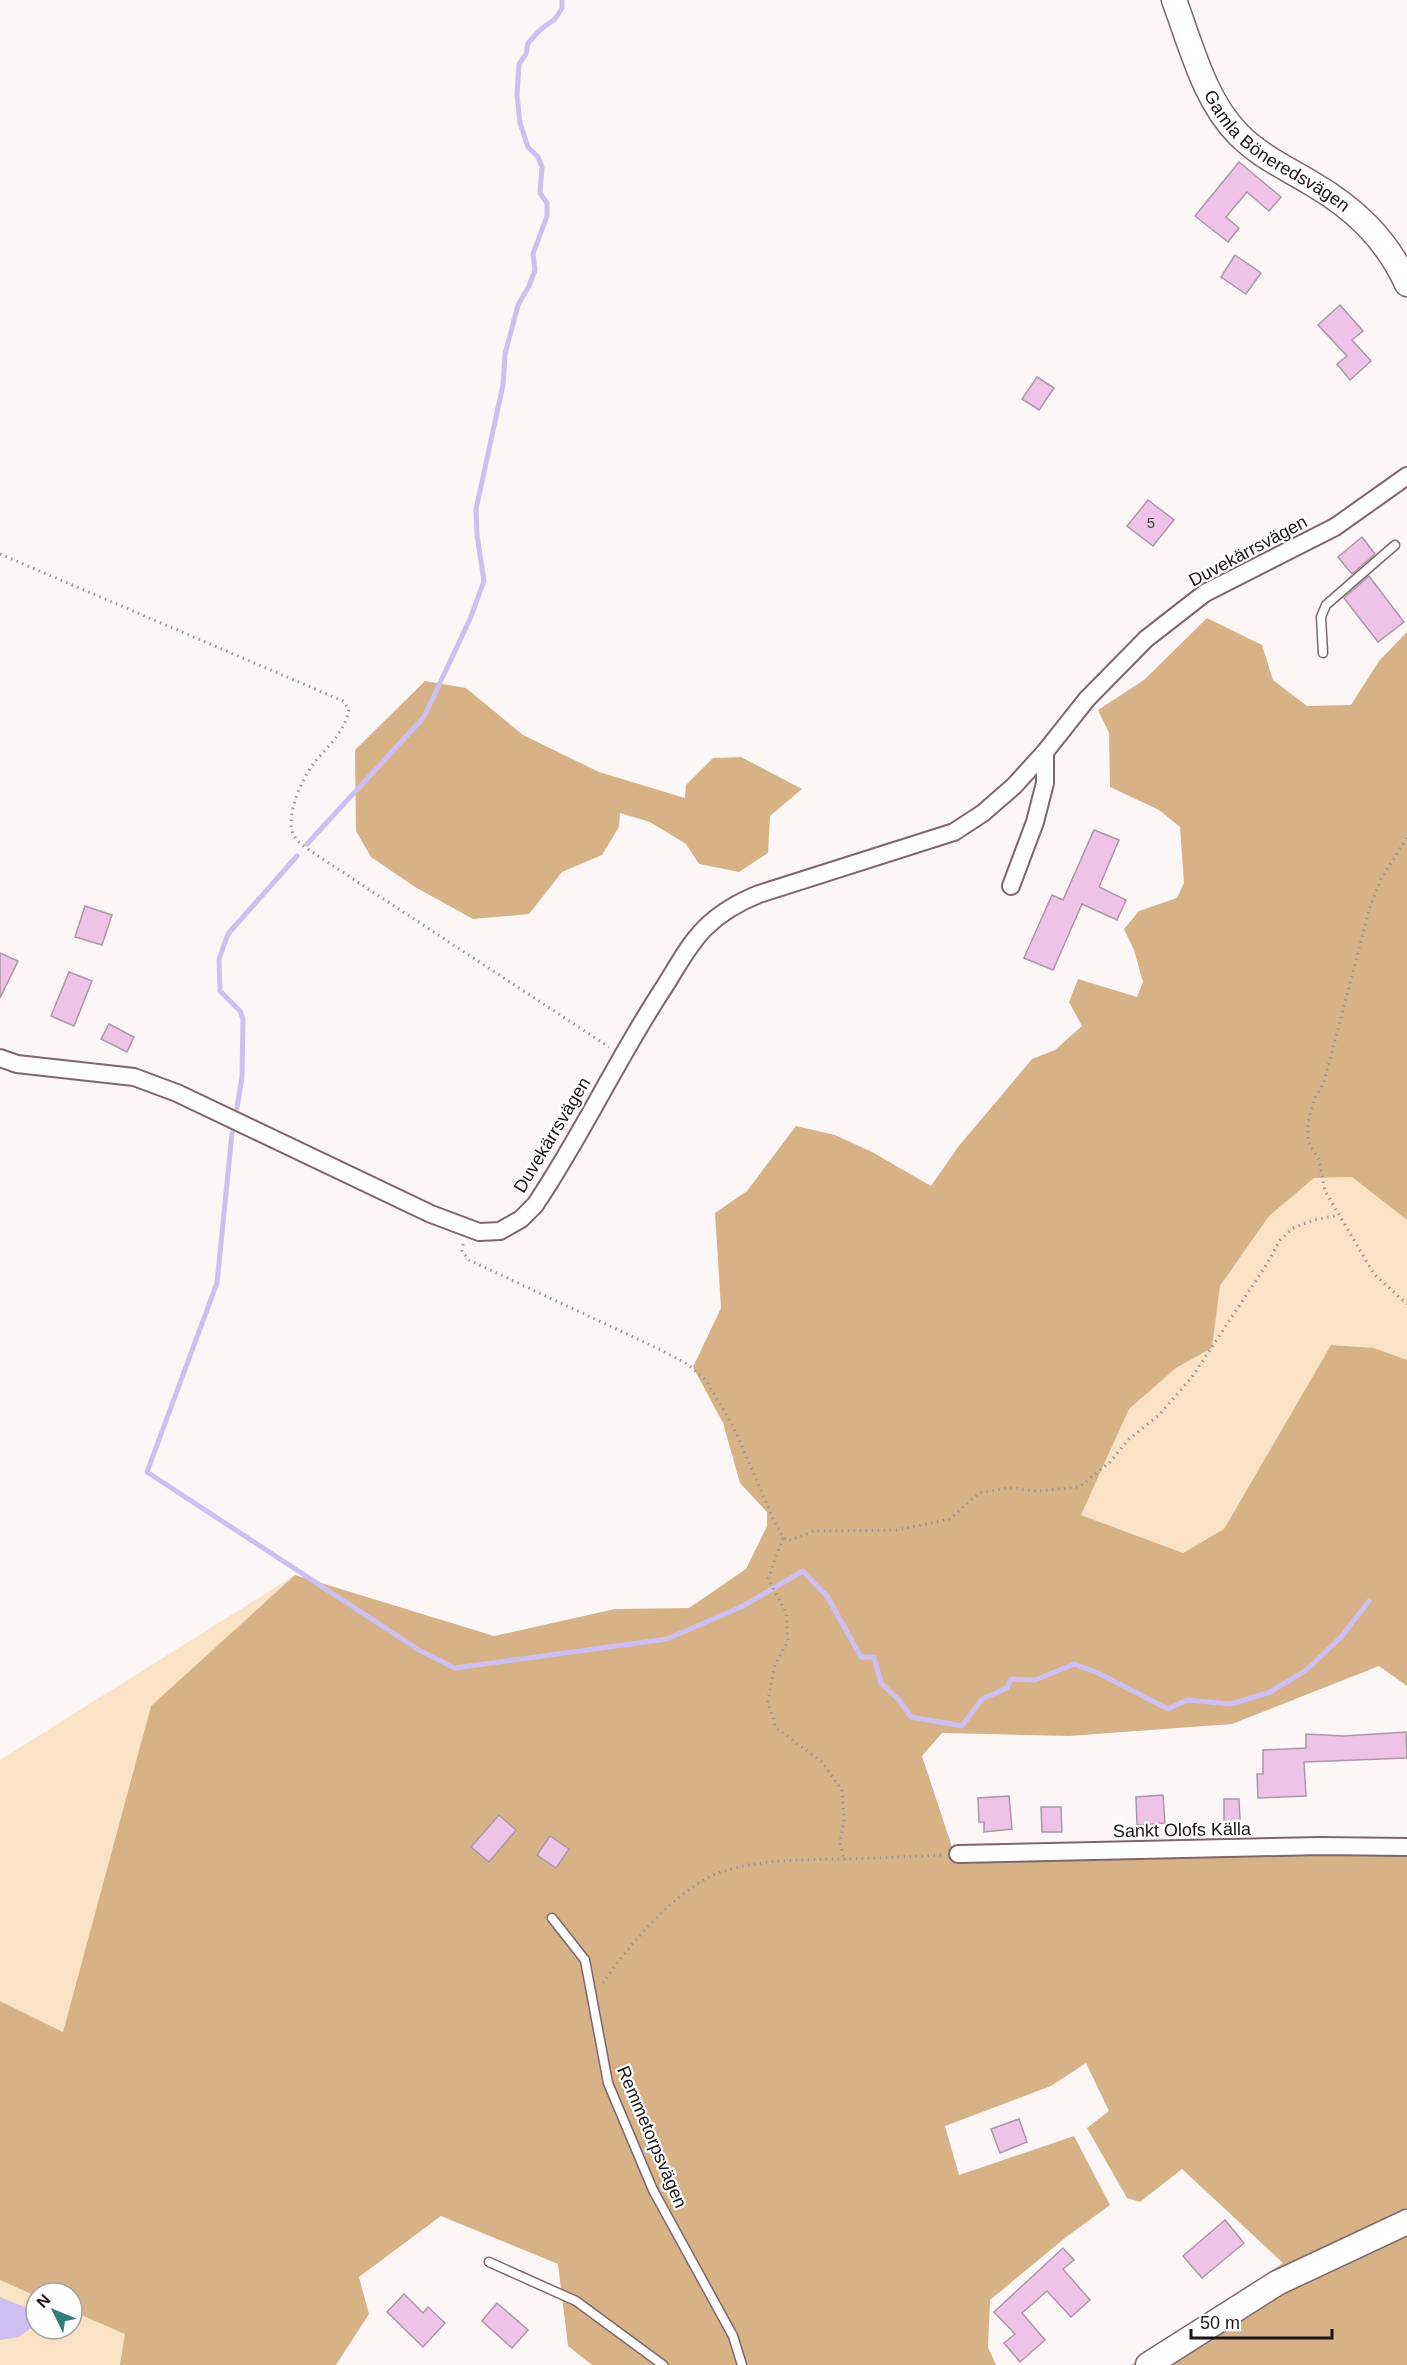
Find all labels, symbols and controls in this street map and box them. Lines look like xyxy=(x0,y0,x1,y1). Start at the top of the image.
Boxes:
street label: Gamla Böneredsvägen xyxy=(1200,87,1354,216)
street label: Duvekärrsvägen xyxy=(1185,511,1311,591)
house number: 5 xyxy=(1147,514,1155,531)
street label: Duvekärrsvägen xyxy=(510,1074,594,1196)
street label: Sankt Olofs Källa xyxy=(1113,1819,1252,1841)
street label: Remmetorpsvägen xyxy=(613,2063,691,2211)
north arrow xyxy=(24,2281,84,2341)
text: N xyxy=(33,2291,54,2311)
scale bar xyxy=(1191,2302,1332,2340)
text: 50 m xyxy=(1200,2313,1240,2333)

